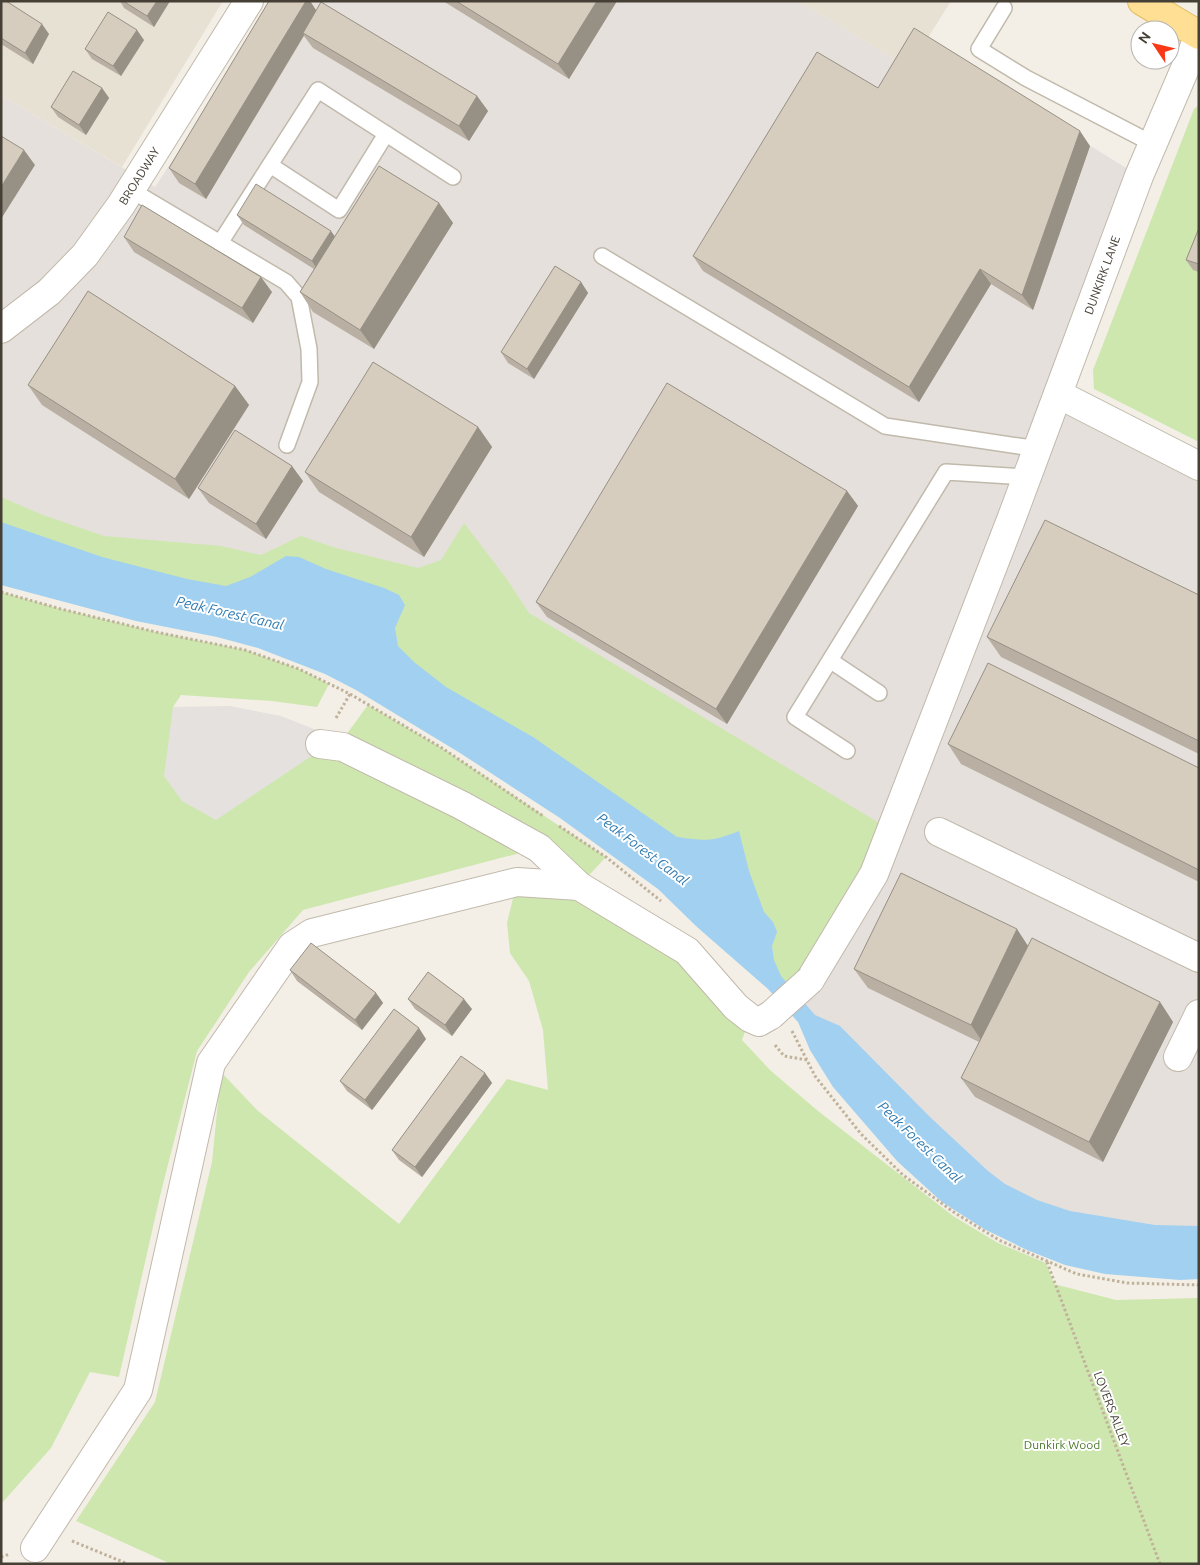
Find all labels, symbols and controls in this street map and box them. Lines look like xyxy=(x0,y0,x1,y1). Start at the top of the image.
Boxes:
north arrow xyxy=(1130,20,1180,70)
text: N xyxy=(1135,29,1154,46)
street label: BROADWAY xyxy=(116,145,162,207)
street label: DUNKIRK LANE xyxy=(1082,234,1122,316)
water label: Peak Forest Canal xyxy=(175,593,285,633)
water label: Peak Forest Canal xyxy=(594,809,692,889)
water label: Peak Forest Canal xyxy=(875,1098,965,1186)
street label: LOVERS ALLEY xyxy=(1092,1370,1132,1448)
park label: Dunkirk Wood xyxy=(1024,1438,1100,1451)

